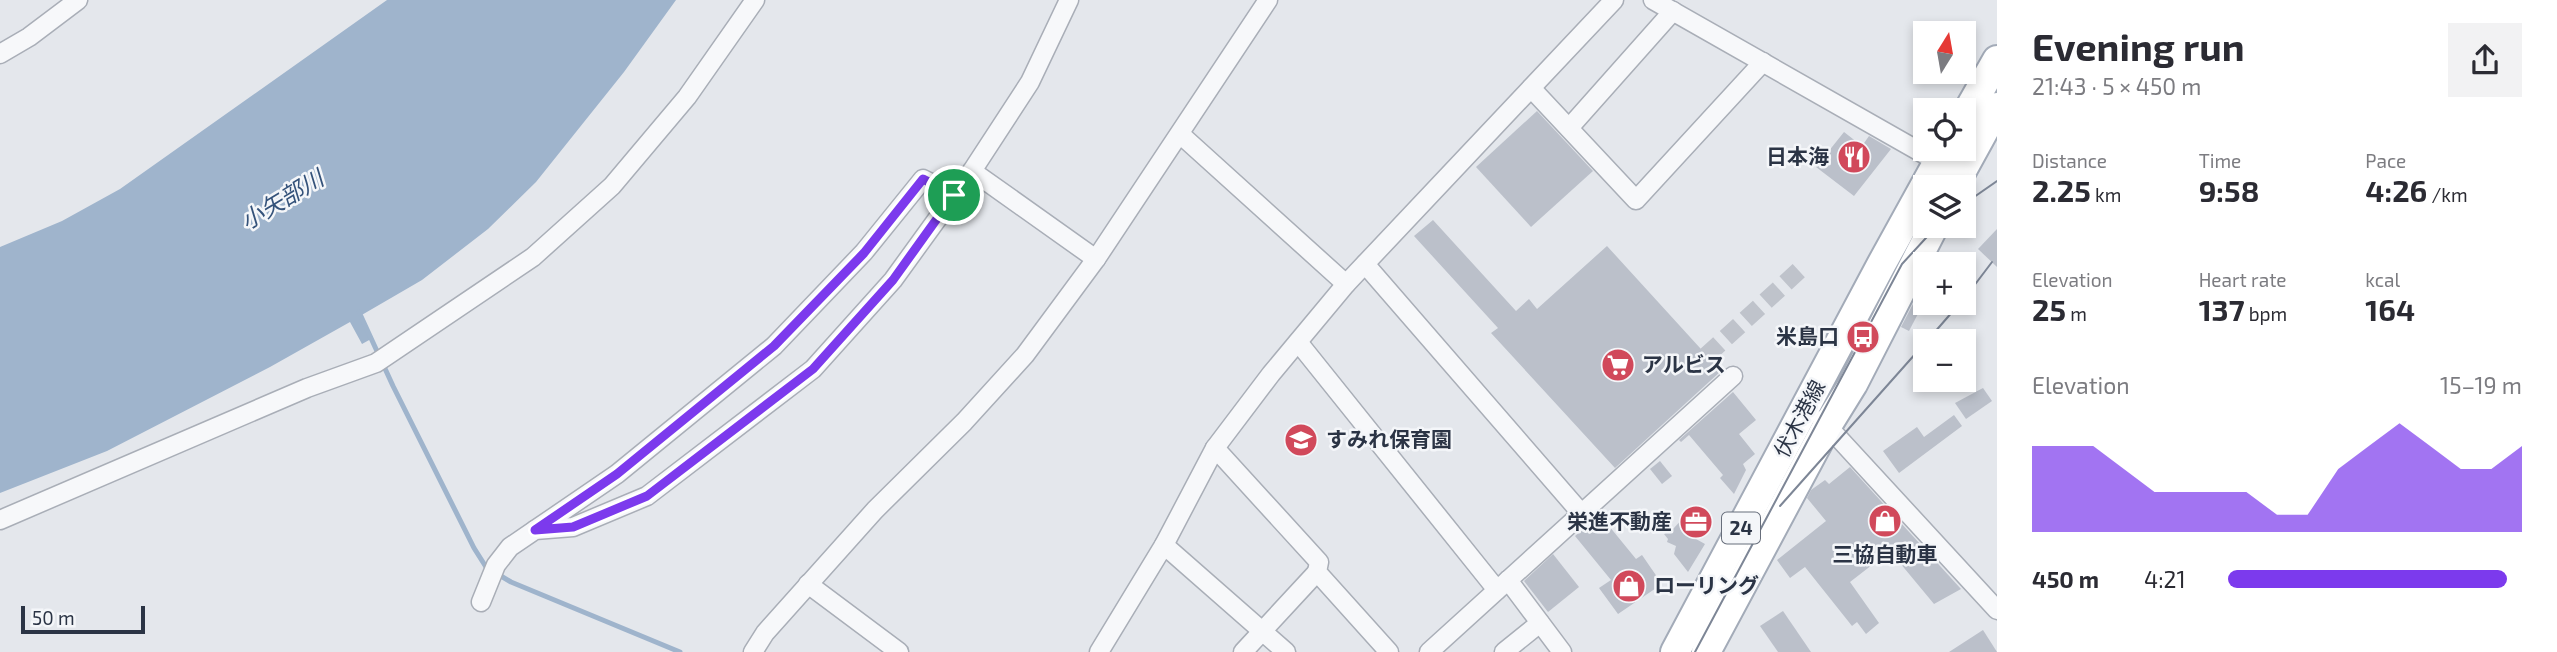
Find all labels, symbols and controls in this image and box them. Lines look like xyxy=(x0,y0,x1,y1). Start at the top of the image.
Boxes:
north arrow xyxy=(1913,21,1976,84)
map controls xyxy=(1913,21,1976,392)
text: Evening run xyxy=(2032,23,2245,69)
button: share xyxy=(2448,23,2522,97)
text: 21:43 · 5 × 450 m xyxy=(2032,72,2201,100)
button: locate xyxy=(1913,98,1976,161)
restaurant icon: 日本海 xyxy=(1835,138,1873,176)
place label: 日本海 xyxy=(1766,143,1829,168)
text: Distance xyxy=(2032,149,2107,172)
text: Time xyxy=(2199,149,2241,172)
text: Pace xyxy=(2365,149,2406,172)
water label: 小矢部川 xyxy=(235,162,331,235)
pin xyxy=(924,165,984,225)
text: 2.25 xyxy=(2032,172,2091,208)
text: 9:58 xyxy=(2199,172,2259,208)
text: 4:26 xyxy=(2365,172,2427,208)
button: layers xyxy=(1913,175,1976,238)
icon: arrive xyxy=(935,176,973,214)
text: km xyxy=(2091,183,2121,206)
text: /km xyxy=(2427,183,2468,206)
button: + xyxy=(1913,252,1976,315)
text: Elevation xyxy=(2032,268,2113,291)
text: Heart rate xyxy=(2199,268,2287,291)
text: kcal xyxy=(2365,268,2400,291)
text: 25 xyxy=(2032,291,2066,327)
text: 137 xyxy=(2199,291,2244,327)
text: 164 xyxy=(2365,291,2415,327)
text: m xyxy=(2066,302,2087,325)
text: bpm xyxy=(2244,302,2287,325)
bus stop icon: 米島口 xyxy=(1844,318,1882,356)
place label: 米島口 xyxy=(1776,323,1839,348)
button: − xyxy=(1913,329,1976,392)
supermarket icon: アルビス xyxy=(1599,346,1637,384)
place label: アルビス xyxy=(1642,351,1726,376)
text: Elevation xyxy=(2032,371,2130,399)
text: 15–19 m xyxy=(2440,371,2522,399)
street label: 伏木港線 xyxy=(1768,375,1829,461)
school or university icon: すみれ保育園 xyxy=(1282,421,1320,459)
place label: すみれ保育園 xyxy=(1326,426,1452,451)
shop icon: 三協自動車 xyxy=(1866,502,1904,540)
office icon: 栄進不動産 xyxy=(1677,503,1715,541)
place label: 栄進不動産 xyxy=(1567,508,1672,533)
road number: 24 xyxy=(1722,512,1760,544)
place label: 三協自動車 xyxy=(1833,541,1938,566)
text: 450 m xyxy=(2032,565,2099,593)
text: 4:21 xyxy=(2144,565,2186,593)
shop icon: ローリング xyxy=(1610,567,1648,605)
place label: ローリング xyxy=(1654,572,1759,597)
scale bar xyxy=(21,603,145,635)
text: 50 m xyxy=(32,606,75,629)

